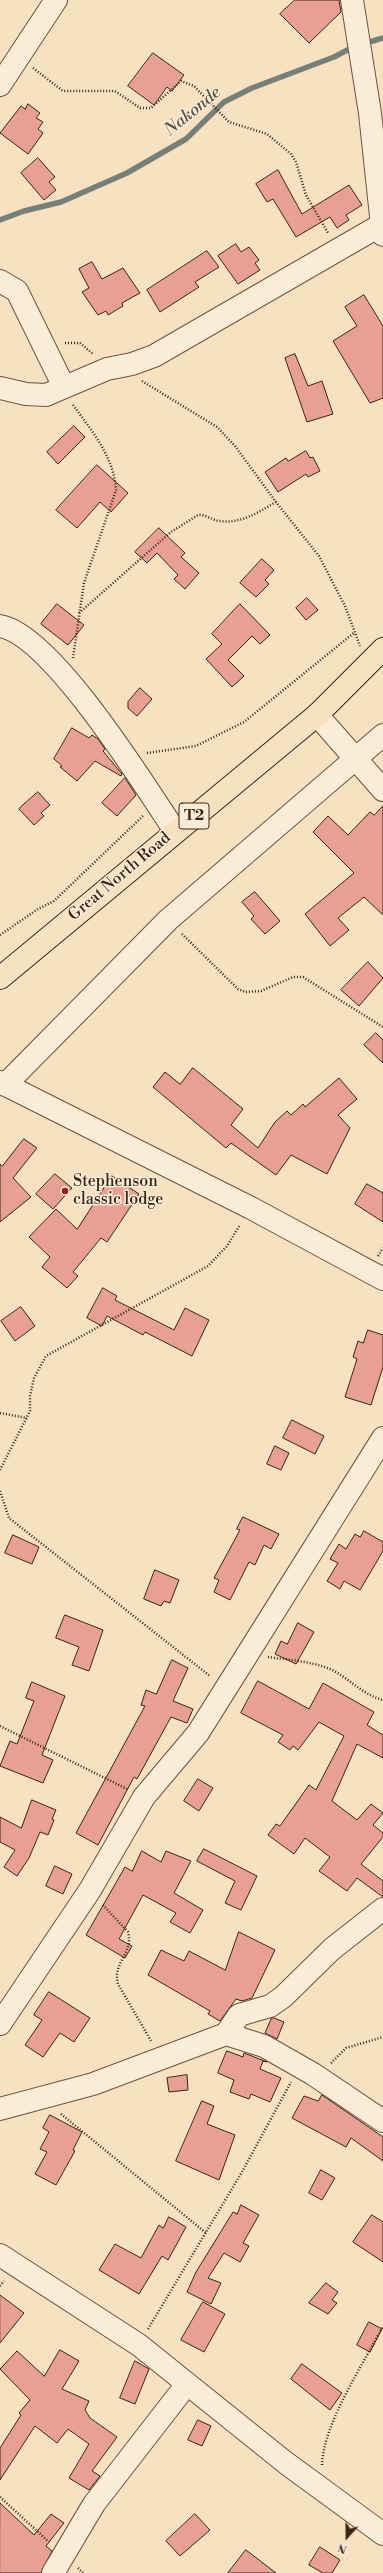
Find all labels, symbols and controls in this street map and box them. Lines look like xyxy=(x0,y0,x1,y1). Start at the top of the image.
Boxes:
water label: Nakonde xyxy=(161,83,225,141)
road number: T2 xyxy=(179,803,209,829)
street label: Great North Road xyxy=(65,829,175,925)
place label: Stephenson classic lodge xyxy=(73,1172,163,1210)
marker: Stephenson classic lodge xyxy=(60,1186,70,1196)
north arrow xyxy=(327,2517,367,2557)
text: N xyxy=(336,2540,349,2556)

